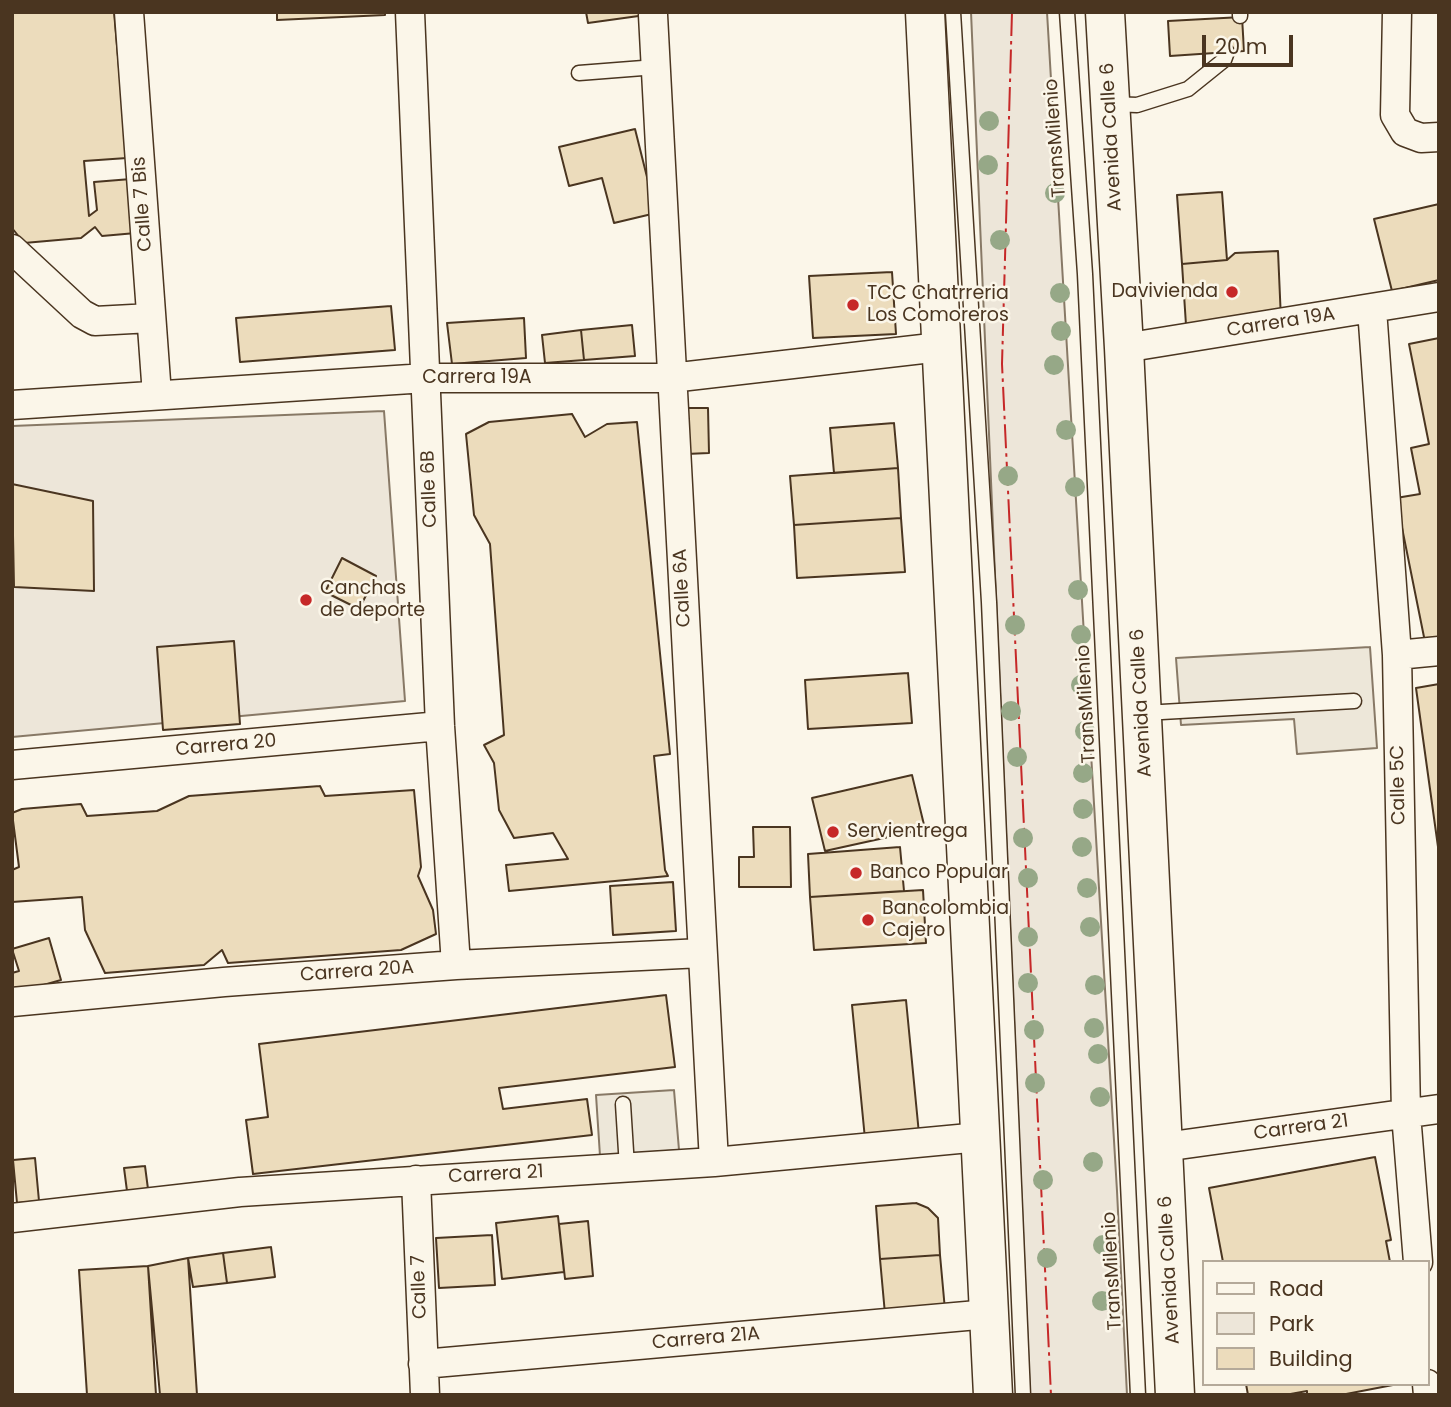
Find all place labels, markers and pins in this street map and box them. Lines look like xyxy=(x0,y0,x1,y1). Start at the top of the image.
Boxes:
place label: Davivienda xyxy=(1111,281,1218,303)
place label: TCC Chatrreria Los Comoreros xyxy=(867,283,1009,327)
marker: Davivienda xyxy=(1224,284,1240,300)
marker: TCC Chatrreria Los Comoreros xyxy=(845,297,861,313)
place label: Canchas de deporte xyxy=(320,578,425,622)
marker: Canchas de deporte xyxy=(298,592,314,608)
place label: Servientrega xyxy=(847,821,968,843)
marker: Servientrega xyxy=(825,824,841,840)
place label: Banco Popular xyxy=(870,862,1008,884)
marker: Banco Popular xyxy=(848,865,864,881)
place label: Bancolombia Cajero xyxy=(882,898,1009,942)
marker: Bancolombia Cajero xyxy=(860,912,876,928)

